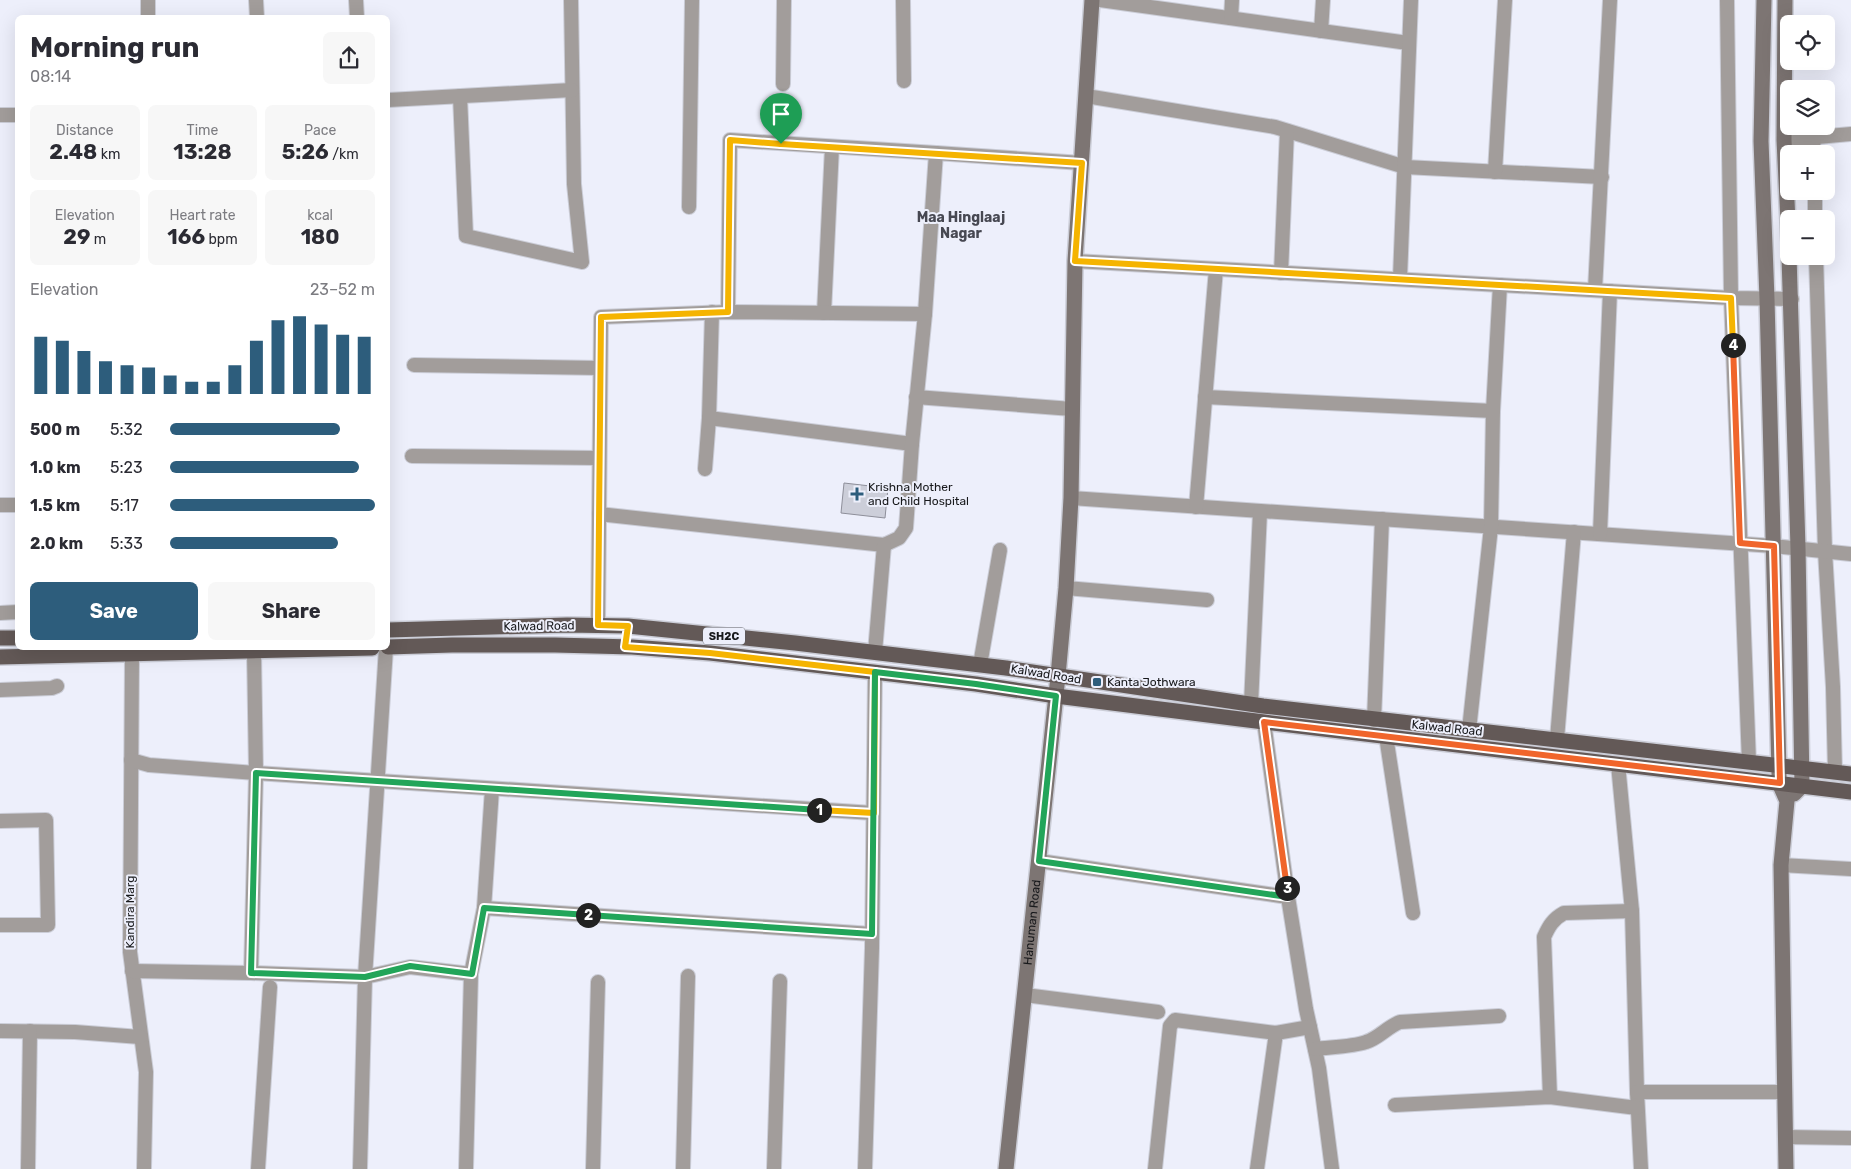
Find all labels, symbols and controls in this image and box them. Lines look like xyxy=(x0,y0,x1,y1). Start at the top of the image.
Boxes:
map controls xyxy=(1780,15,1835,265)
button: locate xyxy=(1780,15,1835,70)
text: Morning run xyxy=(30,31,199,64)
button: share xyxy=(323,32,375,84)
text: 08:14 xyxy=(30,67,71,86)
button: layers xyxy=(1780,80,1835,135)
pin xyxy=(760,93,802,144)
icon: arrive xyxy=(767,100,795,128)
text: Distance xyxy=(56,122,114,139)
text: Time xyxy=(187,122,218,139)
text: Pace xyxy=(304,122,336,139)
text: 2.48 xyxy=(49,139,97,164)
text: 13:28 xyxy=(173,139,232,164)
text: 5:26 xyxy=(282,139,329,164)
button: + xyxy=(1780,145,1835,200)
text: km xyxy=(97,146,120,163)
text: /km xyxy=(329,146,359,163)
text: Elevation xyxy=(55,207,115,224)
text: Heart rate xyxy=(170,207,235,224)
text: kcal xyxy=(307,207,333,224)
district label: Maa Hinglaaj Nagar xyxy=(917,209,1005,242)
button: − xyxy=(1780,210,1835,265)
text: 29 xyxy=(63,224,90,249)
text: 166 xyxy=(167,224,205,249)
text: 180 xyxy=(301,224,340,249)
text: m xyxy=(90,231,106,248)
text: bpm xyxy=(205,231,238,248)
text: Elevation xyxy=(30,280,99,299)
text: 23–52 m xyxy=(310,280,375,299)
pin: 4 xyxy=(1720,332,1746,358)
text: 4 xyxy=(1729,337,1738,354)
text: 500 m xyxy=(30,420,80,439)
text: 5:32 xyxy=(110,420,143,439)
text: 1.0 km xyxy=(30,458,81,477)
text: 5:23 xyxy=(110,458,143,477)
place label: Krishna Mother and Child Hospital xyxy=(868,480,969,508)
marker: Krishna Mother and Child Hospital xyxy=(850,487,864,501)
text: 1.5 km xyxy=(30,496,80,515)
text: 5:17 xyxy=(110,496,139,515)
text: 2.0 km xyxy=(30,534,83,553)
text: 5:33 xyxy=(110,534,143,553)
button: Save xyxy=(30,582,198,640)
button: Share xyxy=(208,582,375,640)
street label: Kalwad Road xyxy=(503,618,575,634)
road number: SH2C xyxy=(703,628,745,644)
street label: Kalwad Road xyxy=(1010,662,1082,686)
place label: Kanta Jothwara xyxy=(1107,675,1196,689)
marker: Kanta Jothwara xyxy=(1091,676,1103,688)
street label: Kalwad Road xyxy=(1411,717,1483,739)
pin: 1 xyxy=(806,798,832,822)
text: 1 xyxy=(816,802,823,819)
street label: Kandira Marg xyxy=(123,876,137,948)
pin: 3 xyxy=(1274,876,1300,900)
street label: Hanuman Road xyxy=(1021,879,1043,966)
text: 3 xyxy=(1283,880,1292,897)
pin: 2 xyxy=(576,902,600,928)
text: 2 xyxy=(584,907,593,924)

